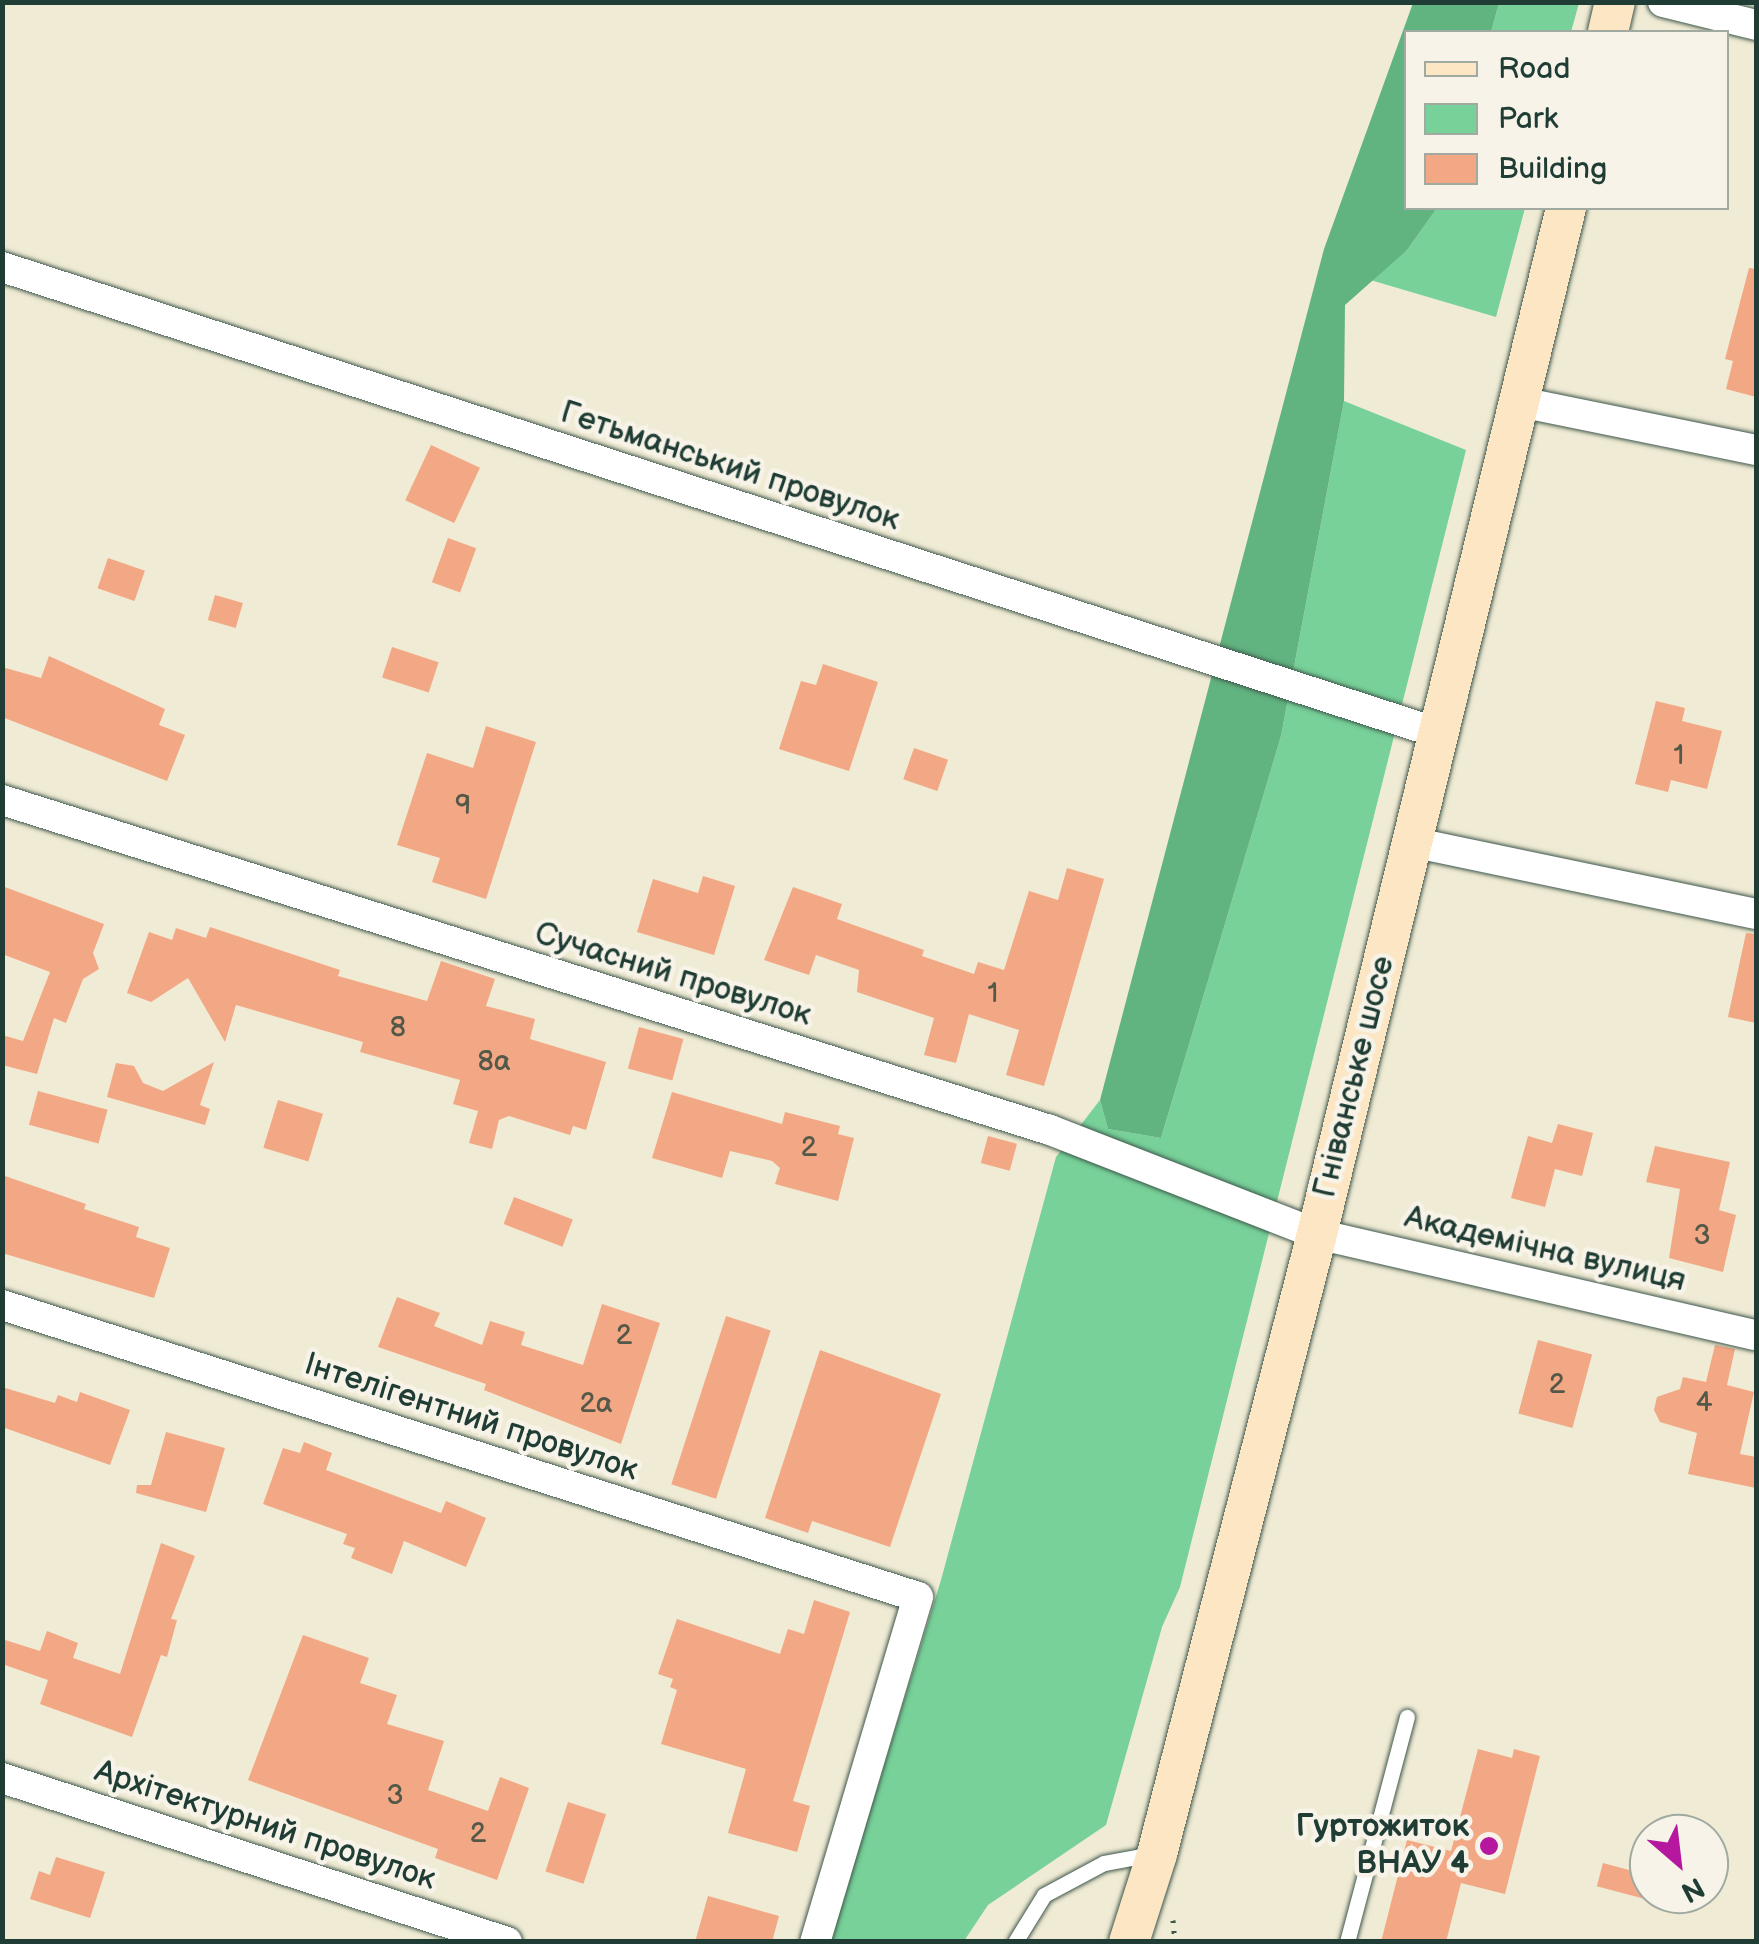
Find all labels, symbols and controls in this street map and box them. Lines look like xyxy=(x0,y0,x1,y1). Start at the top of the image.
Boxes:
legend xyxy=(1404,30,1729,210)
text: Road xyxy=(1498,51,1571,87)
text: Park xyxy=(1498,101,1558,137)
text: Building xyxy=(1498,151,1607,187)
street label: Гетьманський провулок xyxy=(556,394,904,540)
house number: 1 xyxy=(1674,739,1684,773)
house number: 9 xyxy=(455,789,471,823)
street label: Сучасний провулок xyxy=(530,915,816,1035)
street label: Гніванське шосе xyxy=(1306,952,1404,1202)
house number: 1 xyxy=(988,977,998,1011)
house number: 8 xyxy=(390,1011,406,1045)
house number: 8а xyxy=(478,1045,510,1079)
house number: 2 xyxy=(801,1131,817,1165)
street label: Академічна вулиця xyxy=(1401,1199,1689,1301)
house number: 3 xyxy=(1693,1219,1711,1253)
house number: 2 xyxy=(616,1319,632,1353)
street label: Інтелігентний провулок xyxy=(299,1346,643,1490)
house number: 2 xyxy=(1549,1368,1565,1402)
house number: 4 xyxy=(1695,1386,1713,1420)
house number: 2а xyxy=(579,1387,613,1421)
street label: Архітектурний провулок xyxy=(90,1753,440,1899)
house number: 3 xyxy=(386,1779,404,1813)
place label: Гуртожиток ВНАУ 4 xyxy=(1295,1809,1469,1884)
north arrow xyxy=(1629,1814,1729,1914)
house number: 2 xyxy=(470,1817,486,1851)
marker: Гуртожиток ВНАУ 4 xyxy=(1478,1835,1500,1857)
text: N xyxy=(1675,1870,1709,1909)

